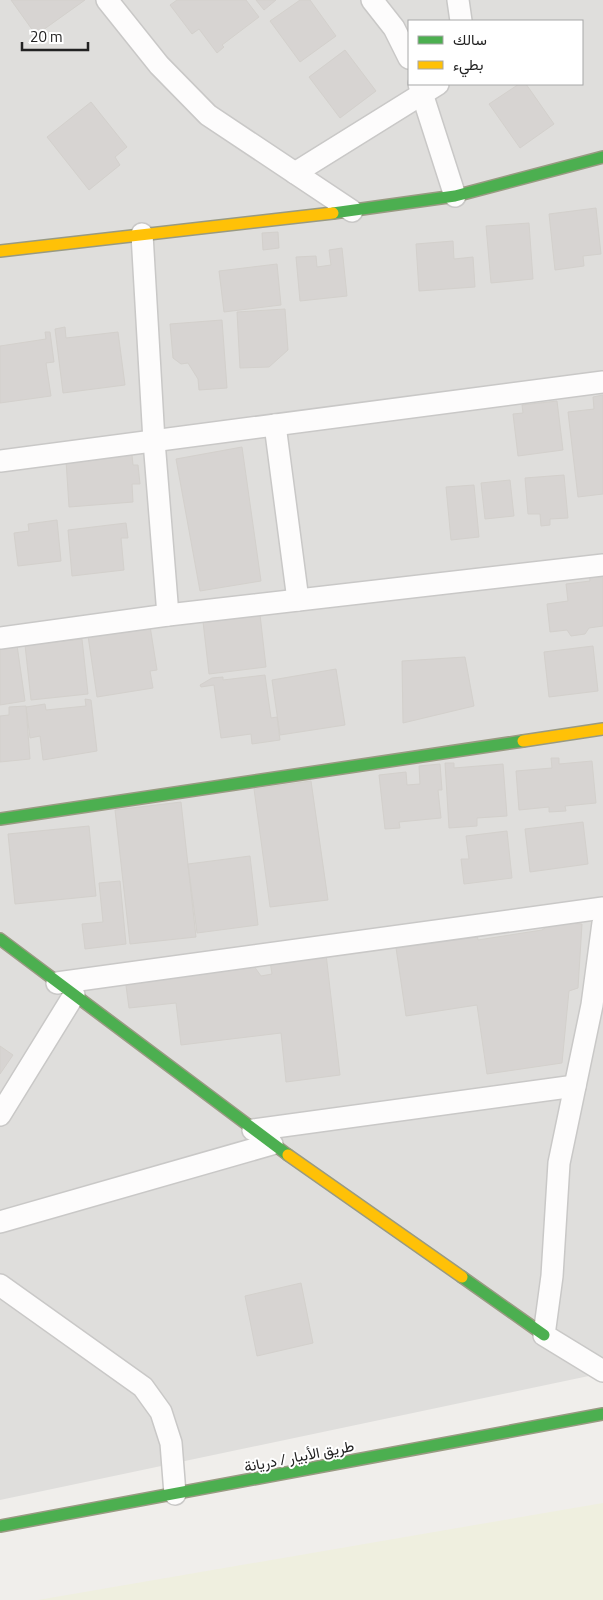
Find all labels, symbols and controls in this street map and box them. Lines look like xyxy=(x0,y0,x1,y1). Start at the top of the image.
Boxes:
scale bar xyxy=(22,20,89,52)
legend xyxy=(408,20,583,85)
text: 20 m xyxy=(30,25,63,48)
text: سالك xyxy=(453,28,487,51)
text: بطيء xyxy=(453,53,483,78)
street label: طريق الأبيار / دريانة xyxy=(242,1434,356,1478)

